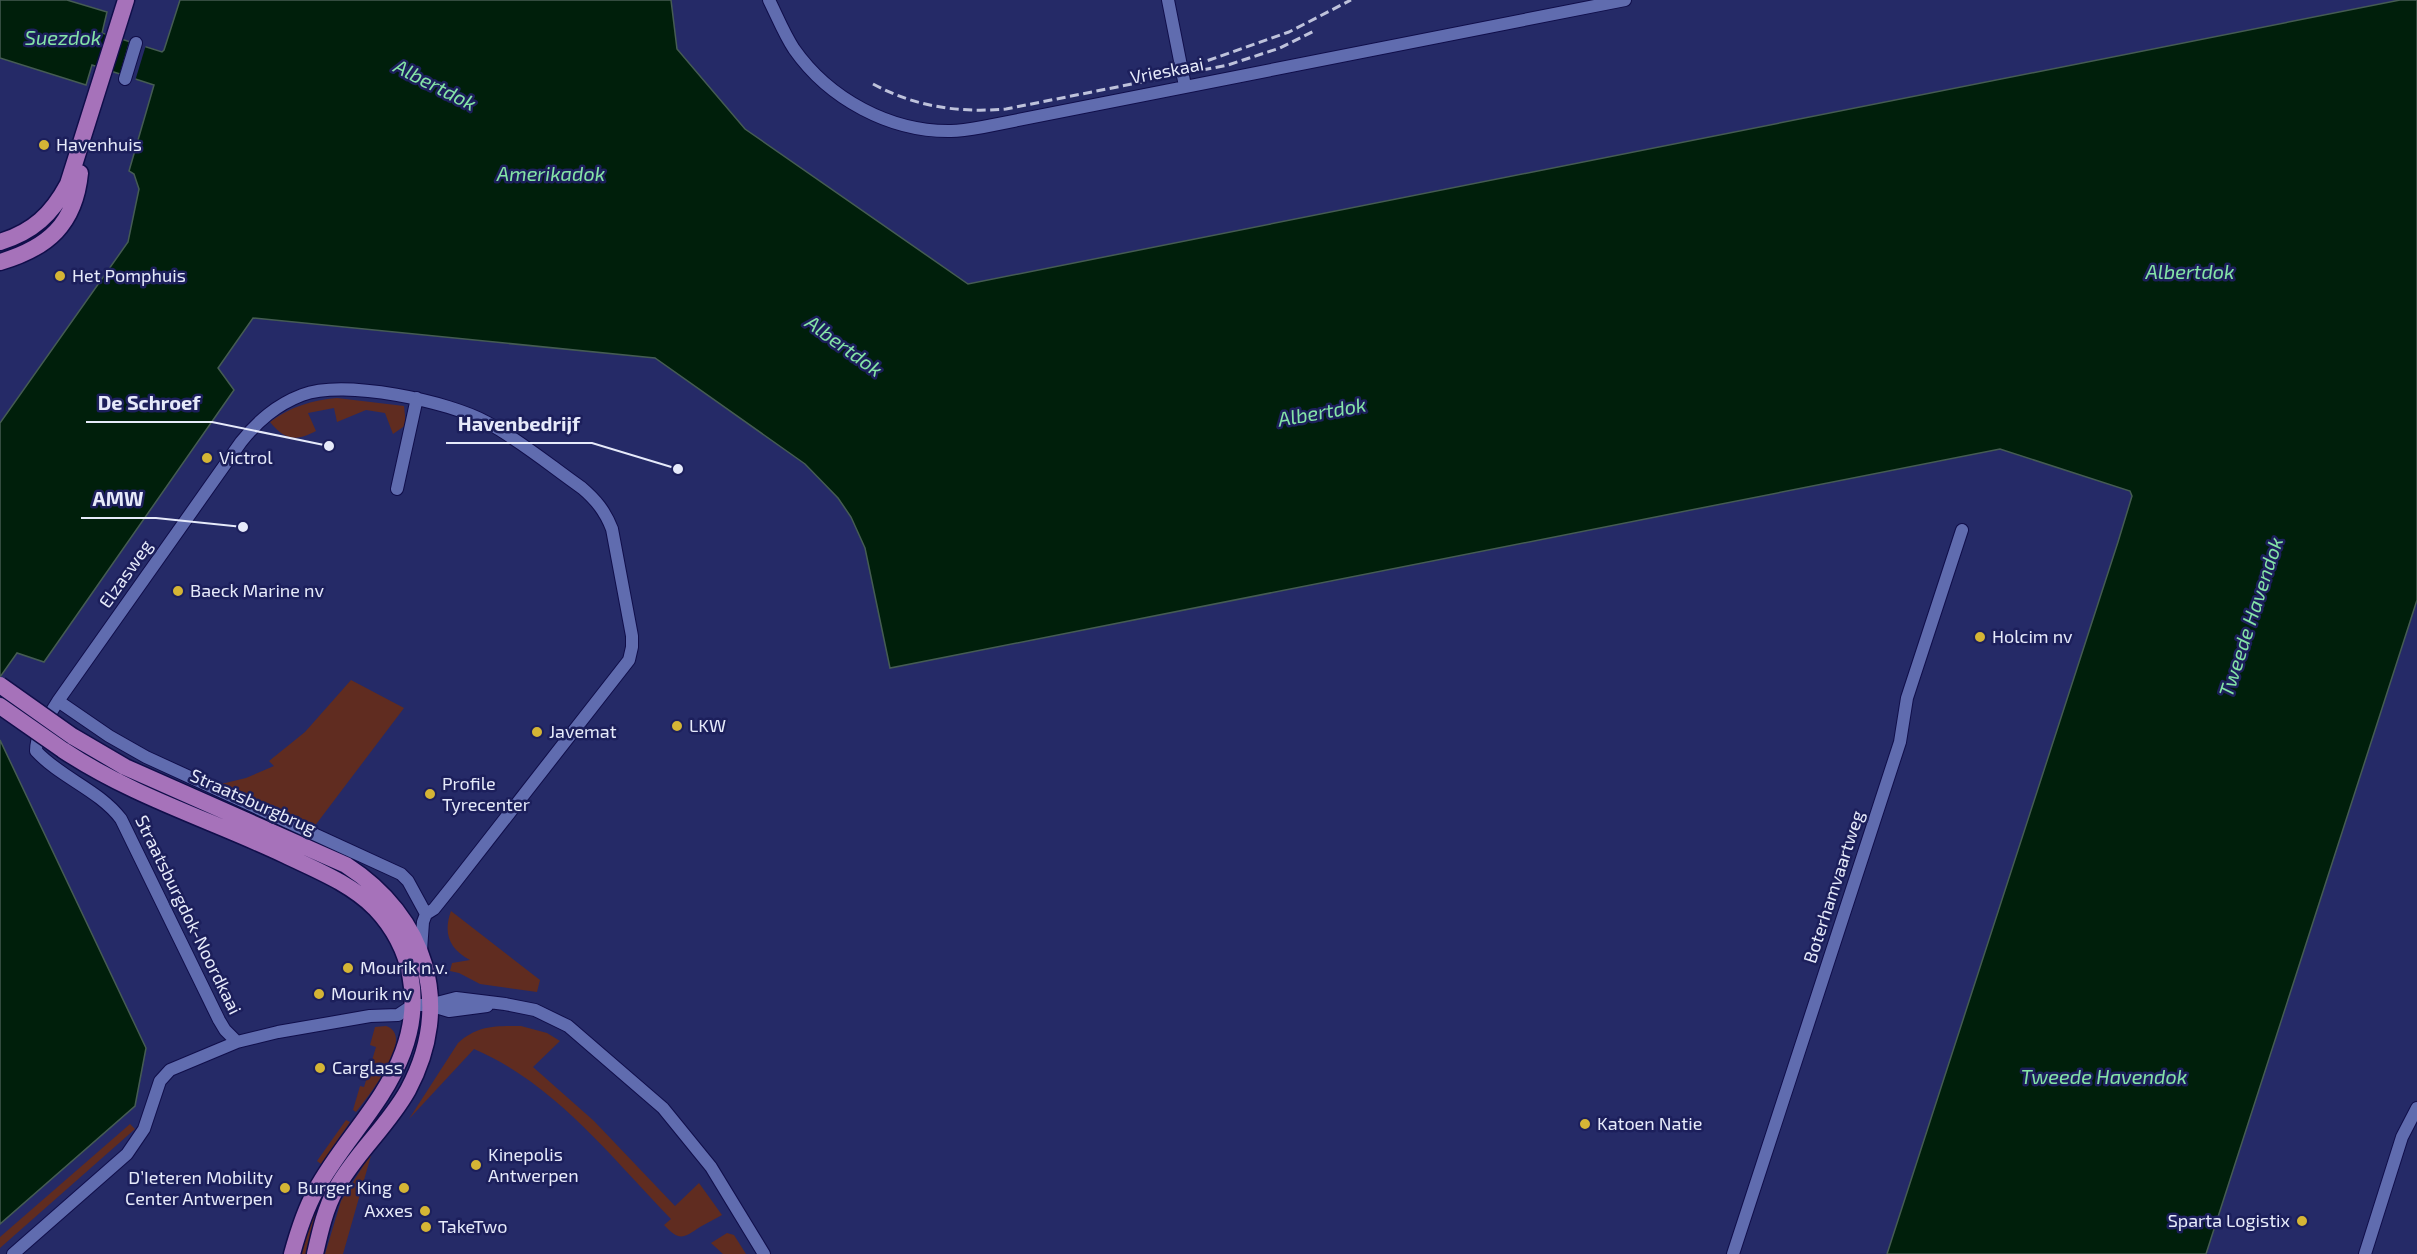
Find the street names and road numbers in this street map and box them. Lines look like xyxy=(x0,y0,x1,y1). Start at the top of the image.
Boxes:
street label: Vrieskaai xyxy=(1128,52,1205,88)
street label: Elzasweg xyxy=(94,535,157,612)
street label: Straatsburgbrug xyxy=(187,764,320,839)
street label: Boterhamvaartweg xyxy=(1798,808,1868,966)
street label: Straatsburgdok-Noordkaai xyxy=(131,811,247,1018)

